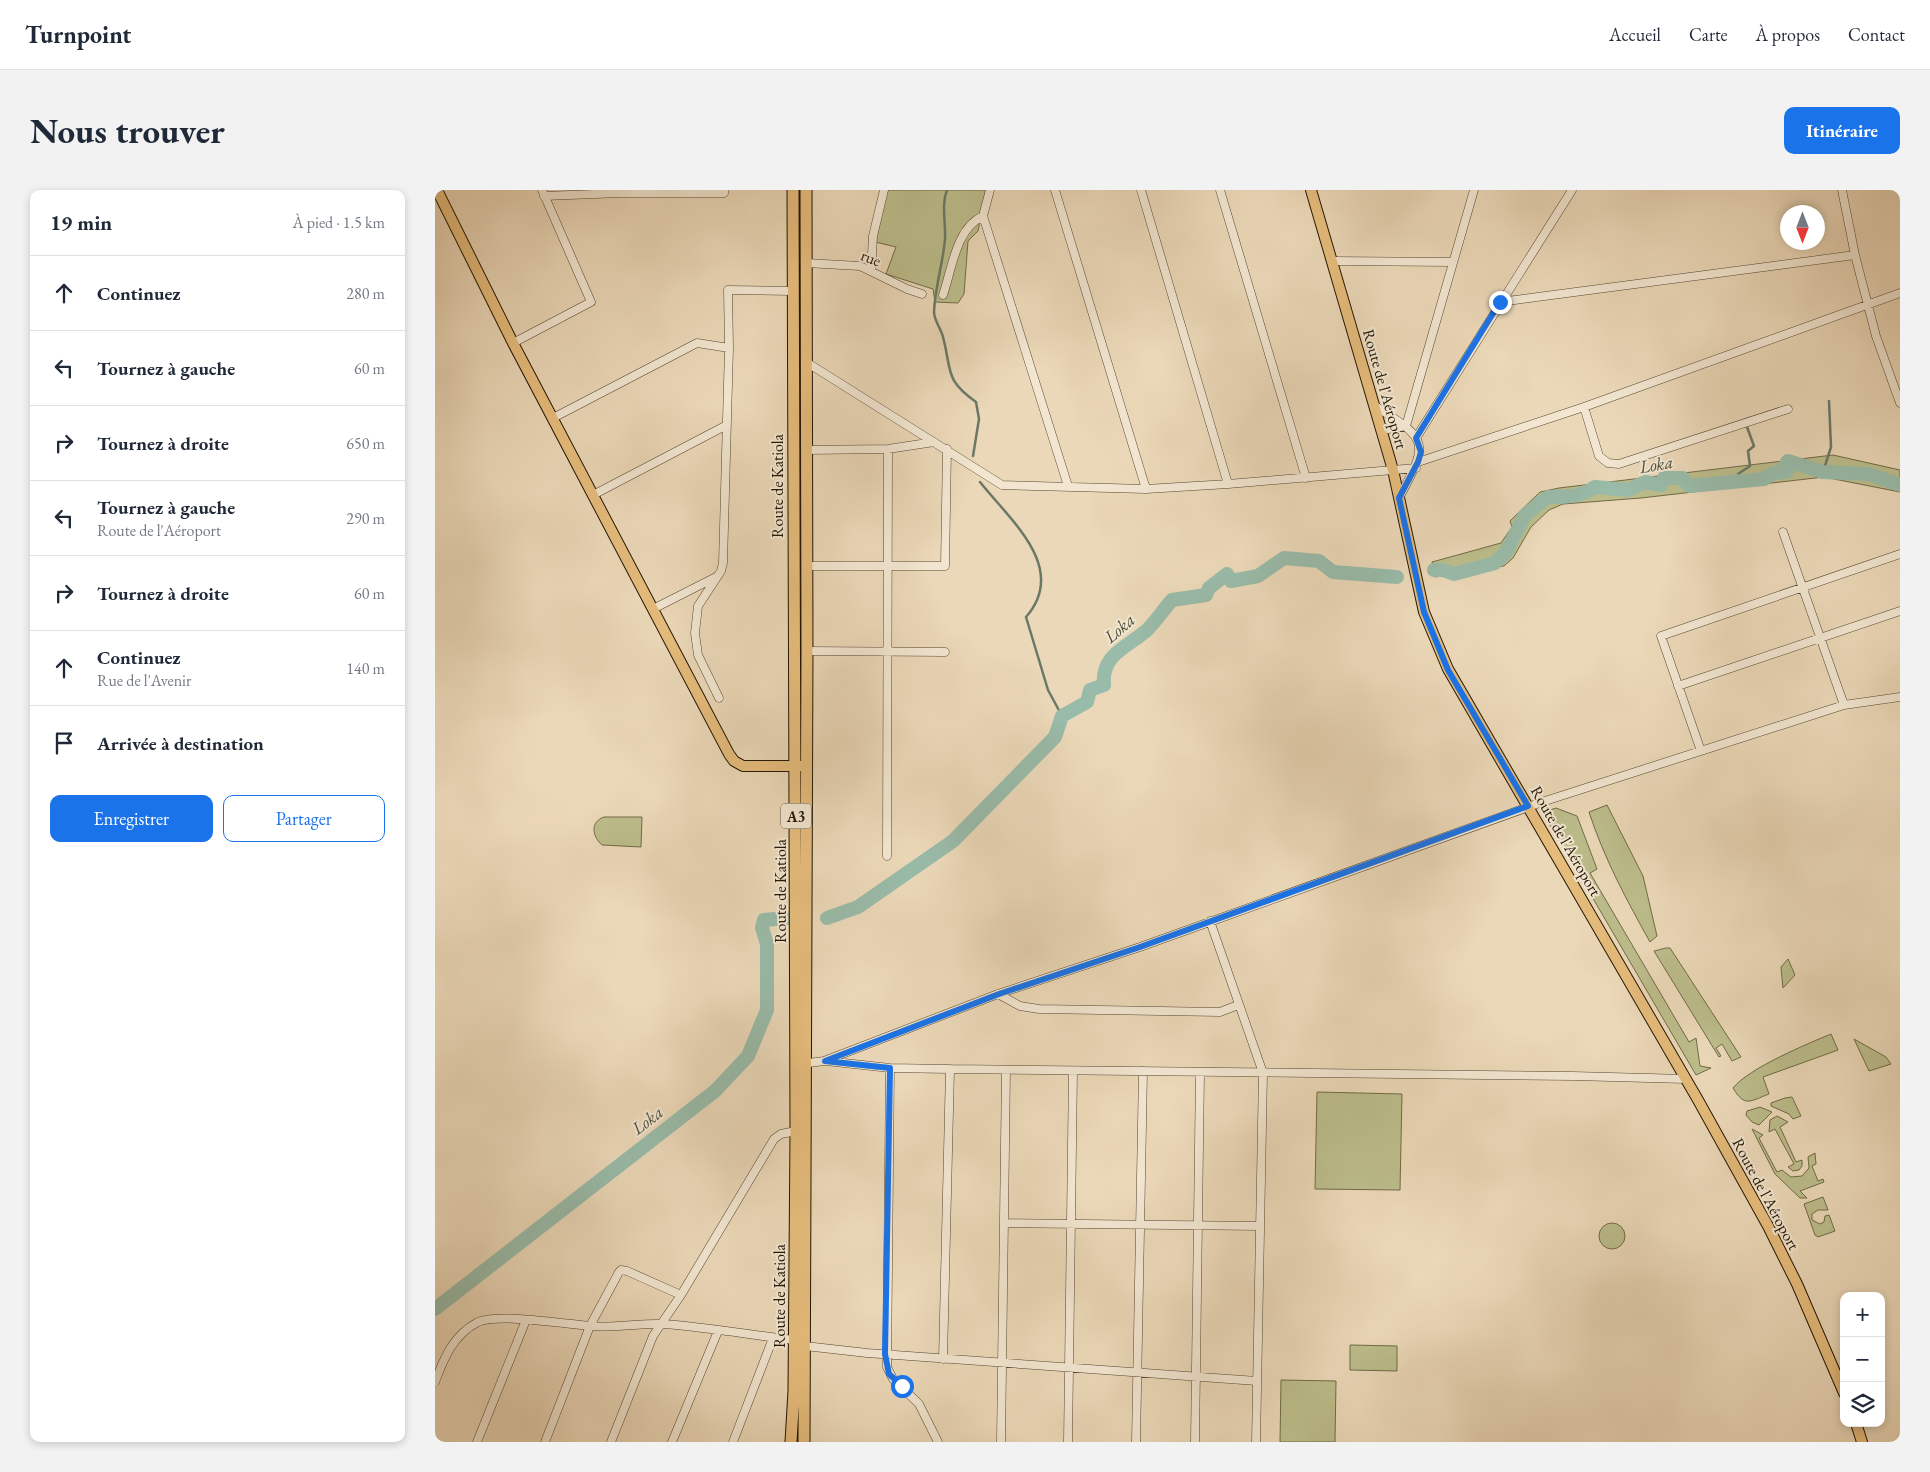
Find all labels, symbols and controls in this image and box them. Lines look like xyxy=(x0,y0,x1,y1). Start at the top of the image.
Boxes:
text: Turnpoint xyxy=(25,19,131,50)
text: Accueil xyxy=(1609,23,1661,46)
text: Carte xyxy=(1689,23,1728,46)
text: À propos xyxy=(1756,23,1820,46)
text: Contact xyxy=(1848,23,1905,46)
button: Itinéraire xyxy=(1784,107,1900,154)
text: Nous trouver xyxy=(30,108,225,153)
north arrow xyxy=(1780,205,1825,250)
text: 19 min xyxy=(50,209,112,236)
text: À pied · 1.5 km xyxy=(293,212,385,233)
street label: rue xyxy=(858,245,884,271)
icon: ahead xyxy=(50,279,78,307)
text: Continuez xyxy=(97,281,181,306)
text: 280 m xyxy=(346,283,385,304)
route end xyxy=(1489,291,1512,314)
street label: Route de l'Aéroport xyxy=(1358,327,1412,451)
icon: left xyxy=(50,354,78,382)
text: Tournez à gauche xyxy=(97,356,235,381)
text: 60 m xyxy=(354,358,385,379)
icon: right xyxy=(50,429,78,457)
text: Tournez à droite xyxy=(97,431,229,456)
text: 650 m xyxy=(346,433,385,454)
street label: Route de Katiola xyxy=(767,433,788,538)
water label: Loka xyxy=(1636,450,1675,478)
text: Tournez à gauche xyxy=(97,495,235,520)
icon: left xyxy=(50,504,78,532)
text: 290 m xyxy=(346,508,385,529)
text: Route de l'Aéroport xyxy=(97,520,221,541)
icon: right xyxy=(50,579,78,607)
text: Tournez à droite xyxy=(97,581,229,606)
text: 60 m xyxy=(354,583,385,604)
water label: Loka xyxy=(1098,608,1139,648)
text: Continuez xyxy=(97,645,181,670)
icon: ahead xyxy=(50,654,78,682)
text: 140 m xyxy=(346,658,385,679)
text: Rue de l'Avenir xyxy=(97,670,191,691)
icon: arrive xyxy=(50,729,78,757)
text: Arrivée à destination xyxy=(97,731,264,756)
street label: Route de l'Aéroport xyxy=(1526,782,1606,900)
button: Enregistrer xyxy=(50,795,213,842)
button: Partager xyxy=(223,795,385,842)
road number: A3 xyxy=(781,804,811,828)
street label: Route de Katiola xyxy=(770,838,791,943)
water label: Loka xyxy=(626,1100,667,1140)
street label: Route de l'Aéroport xyxy=(1728,1134,1804,1254)
street label: Route de Katiola xyxy=(769,1243,790,1348)
map controls xyxy=(1840,1292,1885,1427)
button: + xyxy=(1840,1292,1885,1337)
button: − xyxy=(1840,1337,1885,1382)
route start xyxy=(891,1375,914,1398)
button: layers xyxy=(1840,1382,1885,1427)

